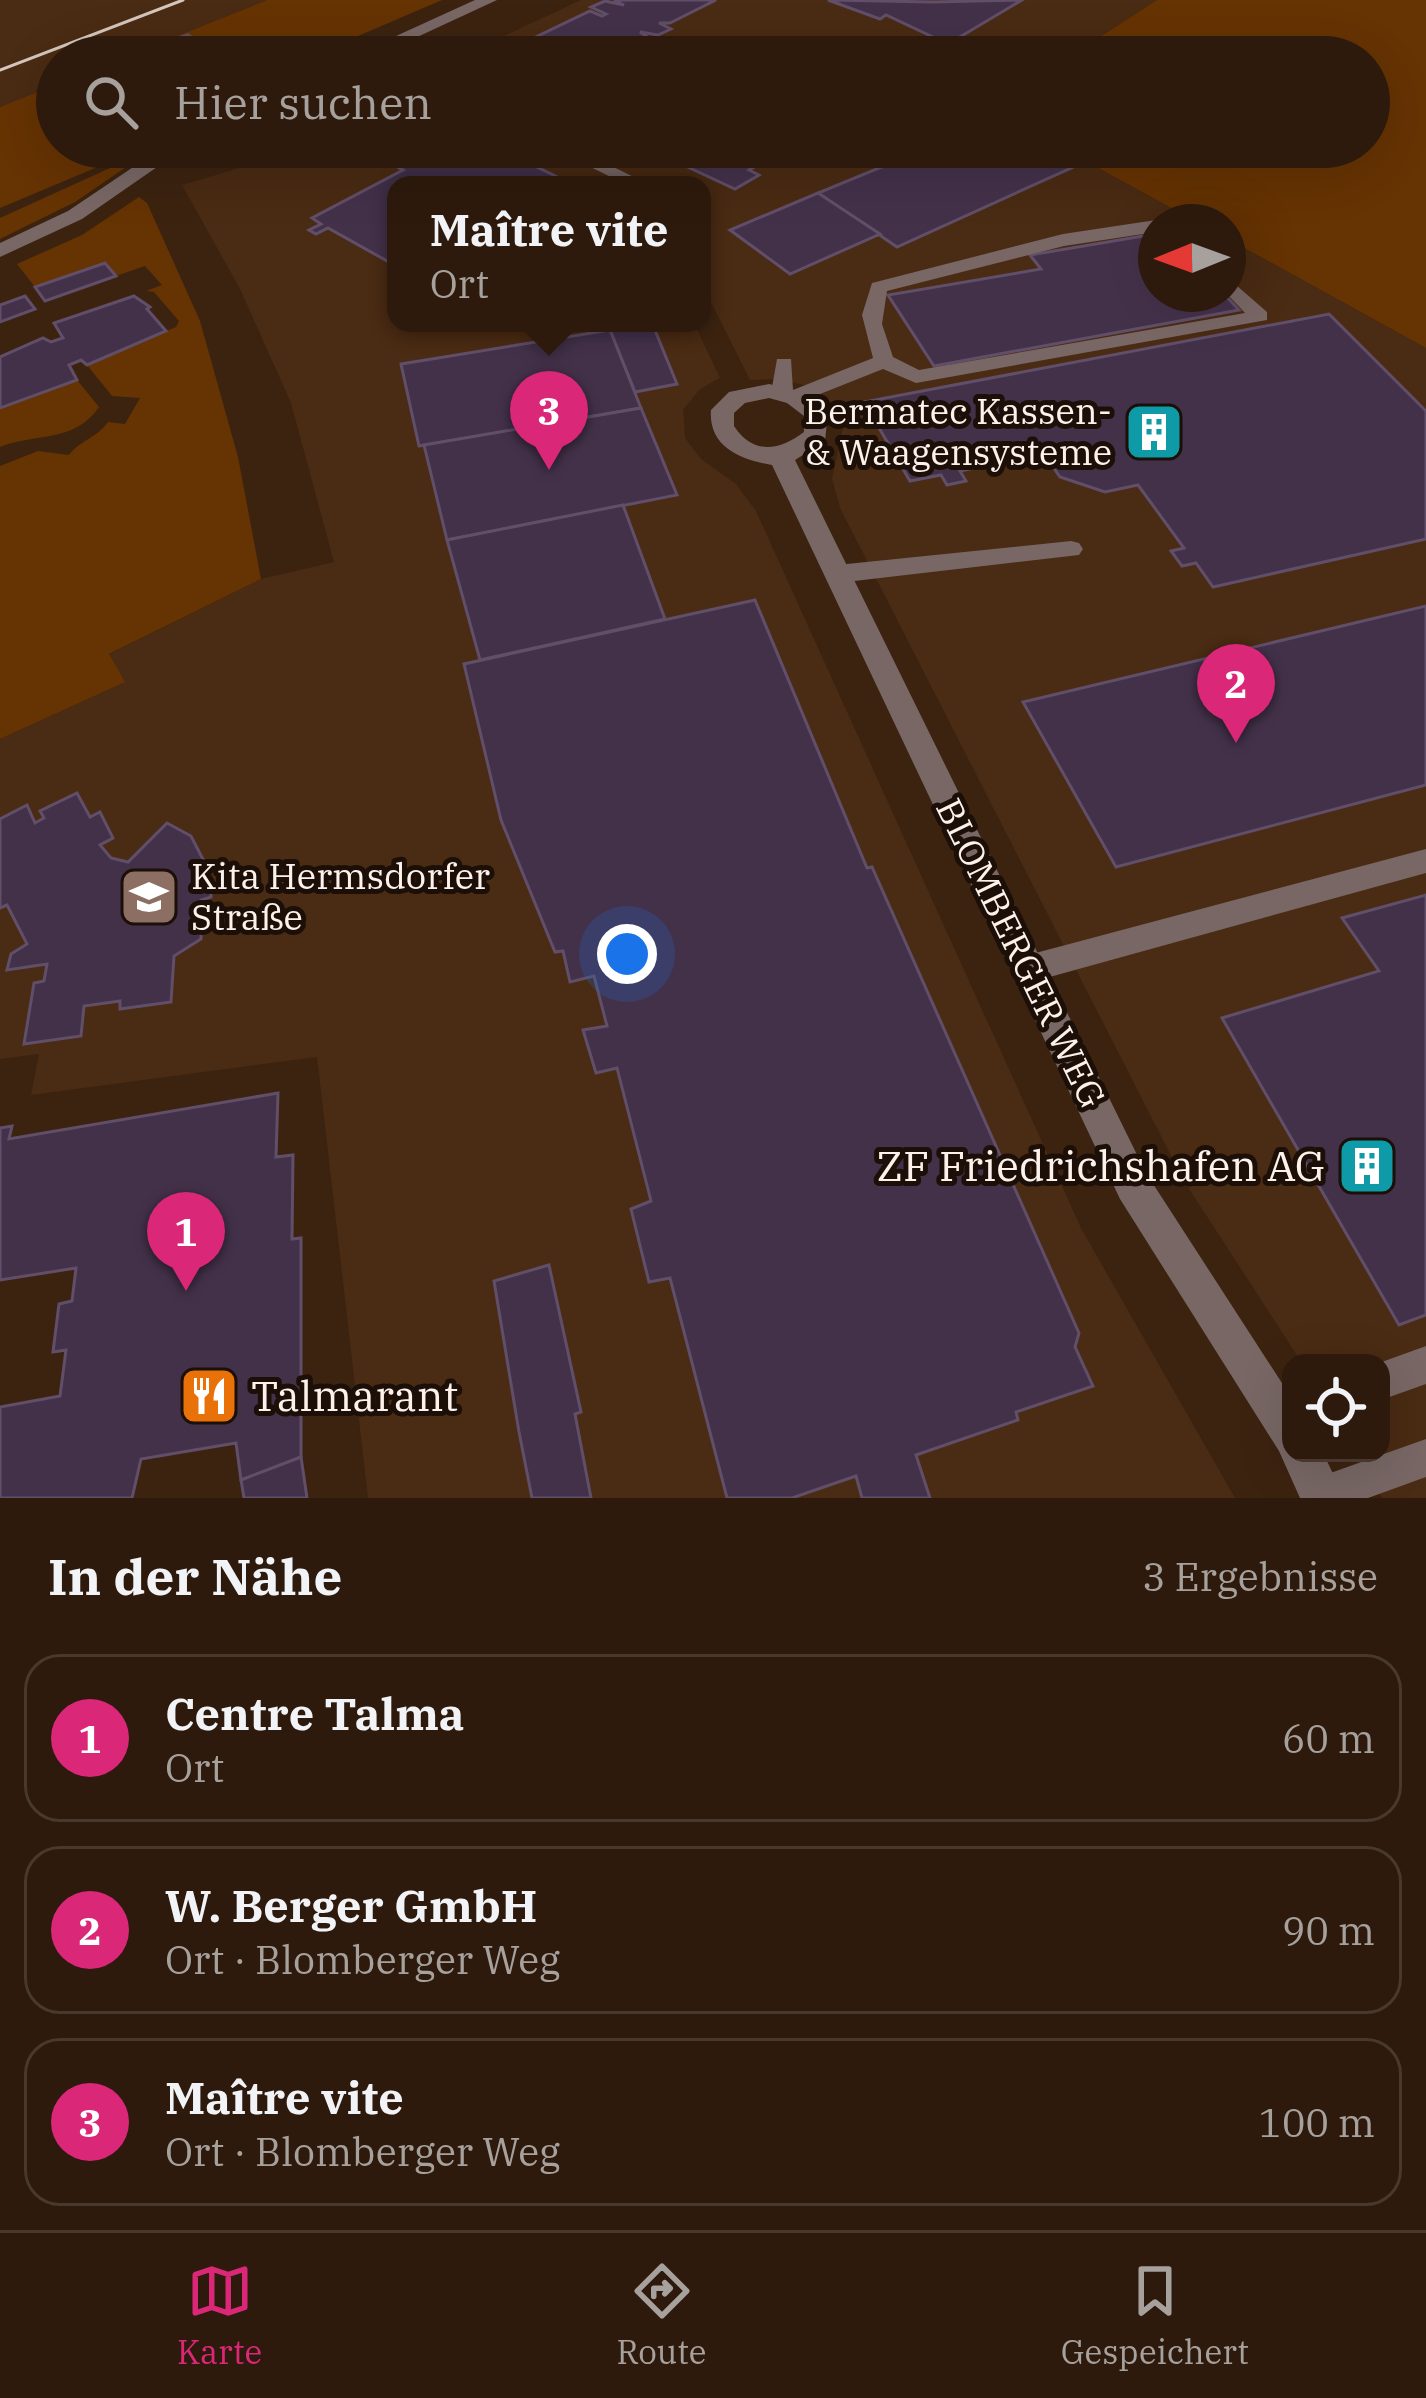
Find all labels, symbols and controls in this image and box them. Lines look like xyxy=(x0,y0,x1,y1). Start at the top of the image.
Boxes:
search box xyxy=(36,36,1390,168)
icon: search xyxy=(78,69,144,135)
text: Hier suchen xyxy=(174,73,432,131)
popup xyxy=(387,176,711,332)
text: Maître vite xyxy=(430,200,668,258)
north arrow xyxy=(1138,204,1246,312)
text: Ort xyxy=(430,258,489,309)
pin: 3 xyxy=(510,371,588,470)
place label: Bermatec Kassen- & Waagensysteme xyxy=(804,387,1112,475)
building icon: Bermatec Kassen- & Waagensysteme xyxy=(1123,401,1185,463)
pin: 2 xyxy=(1197,644,1275,743)
street label: BLOMBERGER WEG xyxy=(926,790,1117,1115)
place label: Kita Hermsdorfer Straße xyxy=(191,852,490,940)
school or university icon: Kita Hermsdorfer Straße xyxy=(118,866,180,928)
your location xyxy=(597,924,657,984)
building icon: ZF Friedrichshafen AG xyxy=(1336,1135,1398,1197)
place label: ZF Friedrichshafen AG xyxy=(876,1138,1325,1193)
pin: 1 xyxy=(147,1192,225,1291)
map controls xyxy=(1282,1354,1390,1462)
button: locate xyxy=(1282,1354,1390,1462)
restaurant icon: Talmarant xyxy=(178,1365,240,1427)
place label: Talmarant xyxy=(251,1368,458,1423)
text: In der Nähe xyxy=(48,1543,342,1609)
text: 3 Ergebnisse xyxy=(1142,1551,1378,1602)
text: Centre Talma xyxy=(165,1684,465,1742)
text: 1 xyxy=(78,1713,102,1764)
text: 60 m xyxy=(1282,1713,1375,1764)
text: Ort xyxy=(165,1742,224,1793)
text: W. Berger GmbH xyxy=(165,1876,537,1934)
text: 2 xyxy=(78,1905,102,1956)
text: 90 m xyxy=(1282,1905,1375,1956)
text: Ort · Blomberger Weg xyxy=(165,1934,560,1985)
text: Maître vite xyxy=(165,2068,404,2126)
text: 3 xyxy=(78,2097,102,2148)
text: 100 m xyxy=(1259,2097,1375,2148)
text: Ort · Blomberger Weg xyxy=(165,2126,560,2177)
tab: Karte xyxy=(177,2258,262,2373)
tab: Route xyxy=(616,2258,707,2373)
tab: Gespeichert xyxy=(1061,2258,1249,2373)

